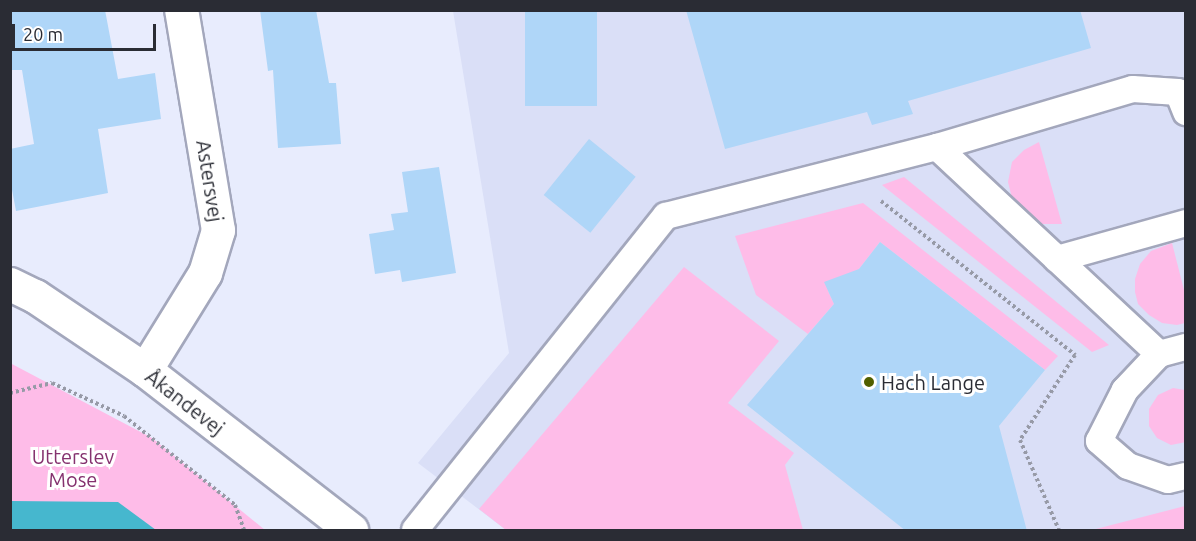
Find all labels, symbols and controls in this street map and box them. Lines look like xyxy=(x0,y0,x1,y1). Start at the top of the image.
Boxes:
scale bar xyxy=(15,12,159,50)
text: 20 m xyxy=(23,24,63,44)
street label: Astersvej xyxy=(192,138,228,224)
street label: Åkandevej xyxy=(141,364,229,440)
place label: Hach Lange xyxy=(881,370,985,394)
marker: Hach Lange xyxy=(862,375,876,389)
park label: Utterslev Mose xyxy=(32,444,114,491)

